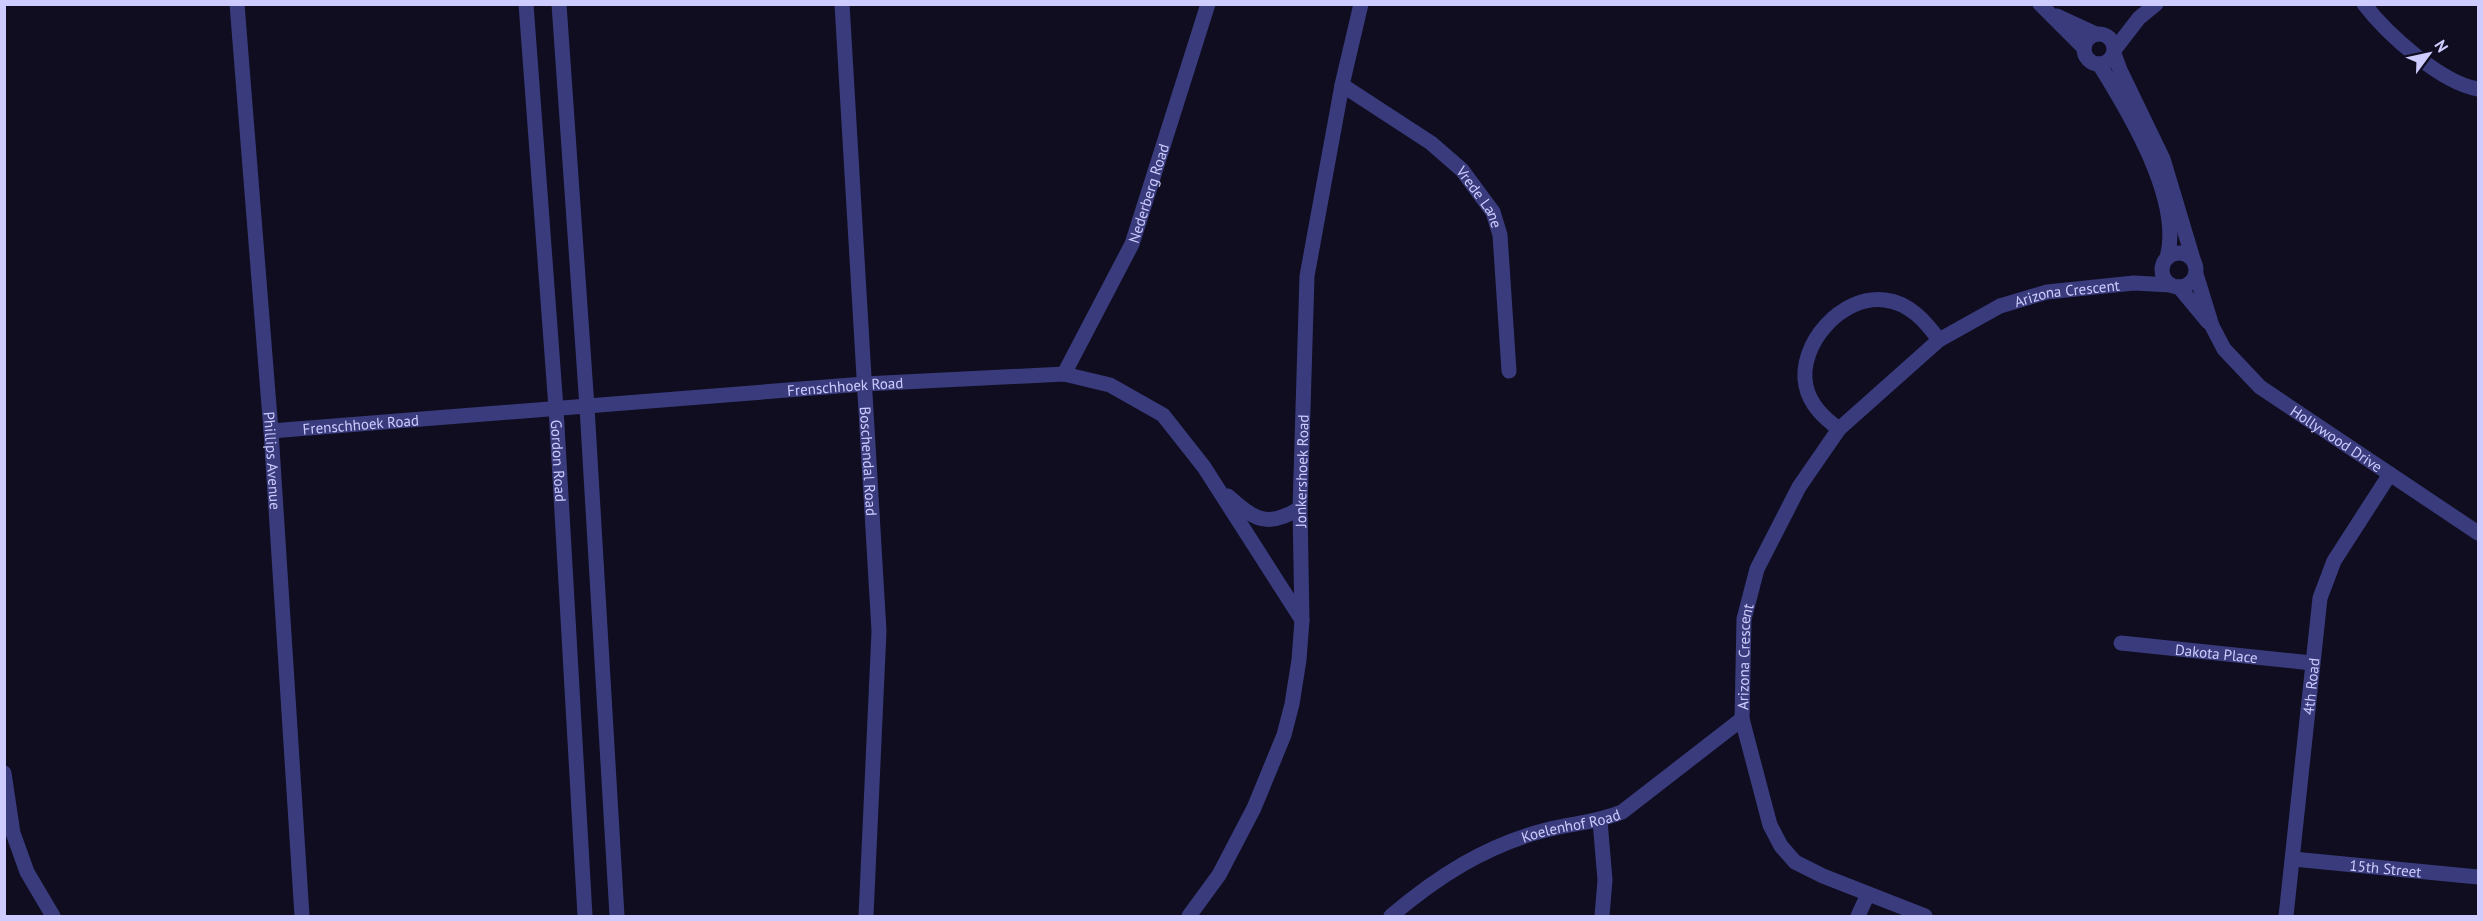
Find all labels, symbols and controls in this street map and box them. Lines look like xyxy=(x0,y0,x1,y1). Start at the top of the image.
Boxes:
north arrow xyxy=(2399,24,2459,84)
text: N xyxy=(2430,36,2453,56)
street label: Nederberg Road xyxy=(1123,141,1173,245)
street label: Vrede Lane xyxy=(1452,161,1507,230)
street label: Arizona Crescent xyxy=(2012,275,2121,311)
street label: Frenschhoek Road xyxy=(786,373,904,400)
street label: Hollywood Drive xyxy=(2287,401,2386,476)
street label: Boschendal Road xyxy=(856,406,882,517)
street label: Frenschhoek Road xyxy=(302,410,420,438)
street label: Phillips Avenue xyxy=(260,411,286,510)
street label: Jonkershoek Road xyxy=(1290,414,1312,529)
street label: Gordon Road xyxy=(547,419,571,503)
street label: Arizona Crescent xyxy=(1733,601,1757,710)
street label: Dakota Place xyxy=(2174,639,2259,667)
street label: 4th Road xyxy=(2298,657,2323,716)
street label: Koelenhof Road xyxy=(1519,804,1623,846)
street label: 15th Street xyxy=(2349,855,2422,881)

